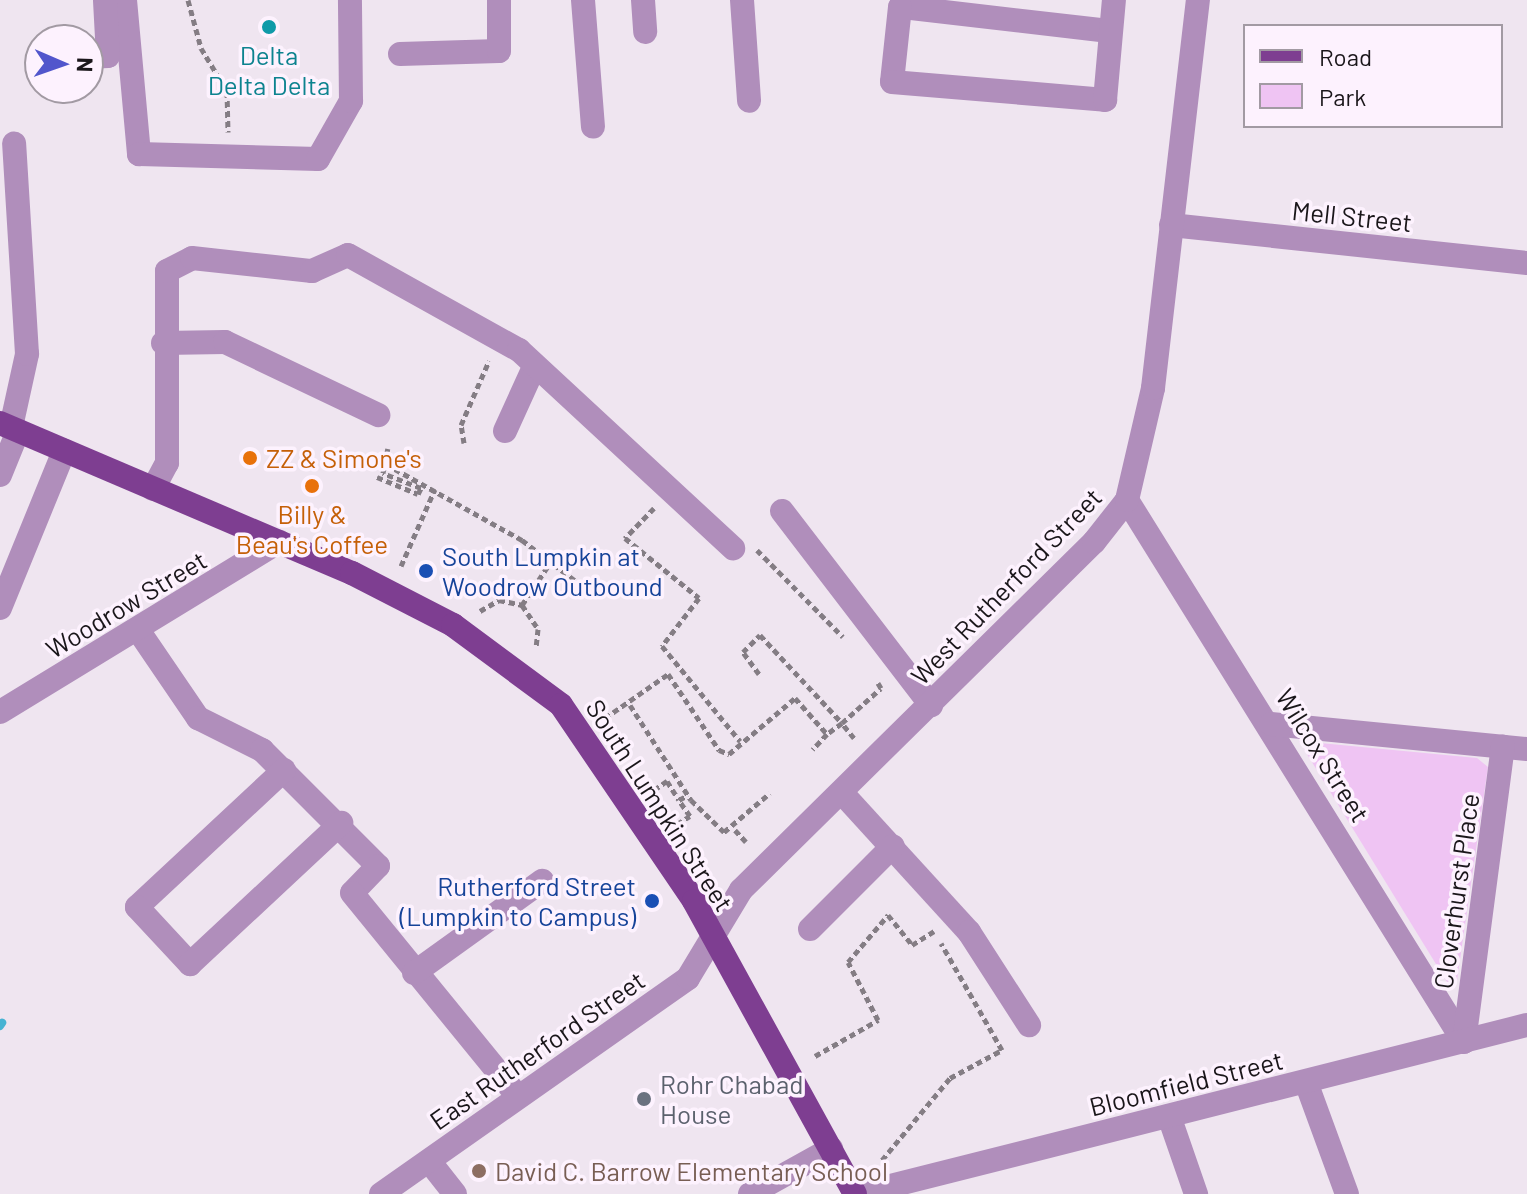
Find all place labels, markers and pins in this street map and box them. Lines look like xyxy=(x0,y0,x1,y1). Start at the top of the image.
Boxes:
marker: Delta Delta Delta xyxy=(260,18,278,36)
place label: Delta Delta Delta xyxy=(208,39,330,100)
place label: ZZ & Simone's xyxy=(266,442,422,474)
marker: ZZ & Simone's xyxy=(241,449,259,467)
marker: Billy & Beau's Coffee xyxy=(303,477,321,495)
place label: Billy & Beau's Coffee xyxy=(236,498,388,560)
place label: South Lumpkin at Woodrow Outbound xyxy=(442,540,663,602)
marker: South Lumpkin at Woodrow Outbound xyxy=(417,562,435,580)
place label: Rutherford Street (Lumpkin to Campus) xyxy=(399,870,636,932)
marker: Rutherford Street (Lumpkin to Campus) xyxy=(643,892,661,910)
place label: Rohr Chabad House xyxy=(660,1068,803,1130)
marker: Rohr Chabad House xyxy=(635,1090,653,1108)
place label: David C. Barrow Elementary School xyxy=(495,1155,888,1187)
marker: David C. Barrow Elementary School xyxy=(470,1162,488,1180)

